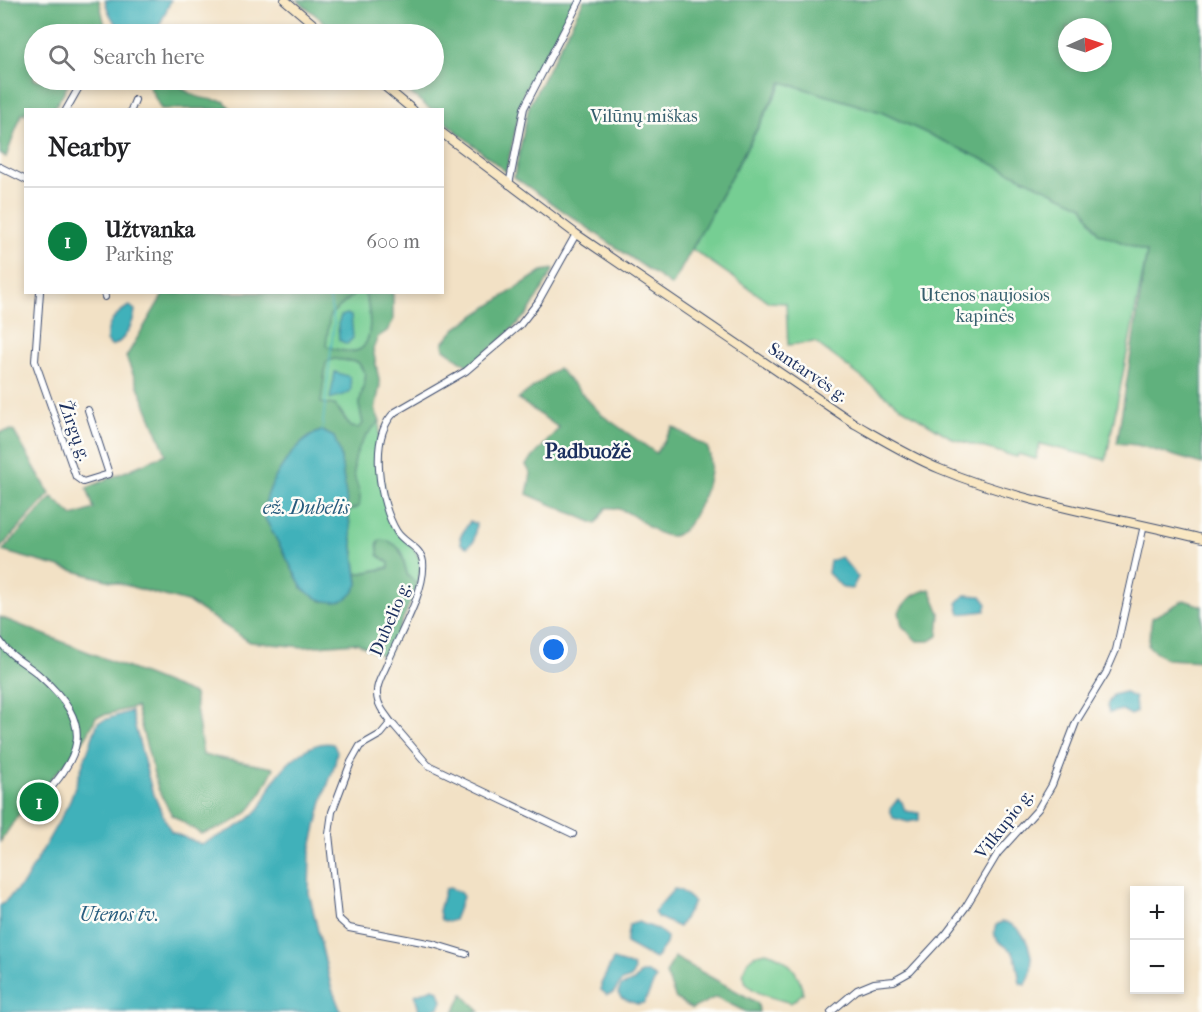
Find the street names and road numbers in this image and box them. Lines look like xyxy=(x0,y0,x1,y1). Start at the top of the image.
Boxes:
street label: Santarvės g. xyxy=(764,338,852,407)
street label: Žirgų g. xyxy=(54,398,97,464)
street label: Dubelio g. xyxy=(365,579,415,659)
street label: Vilkupio g. xyxy=(970,785,1038,864)

